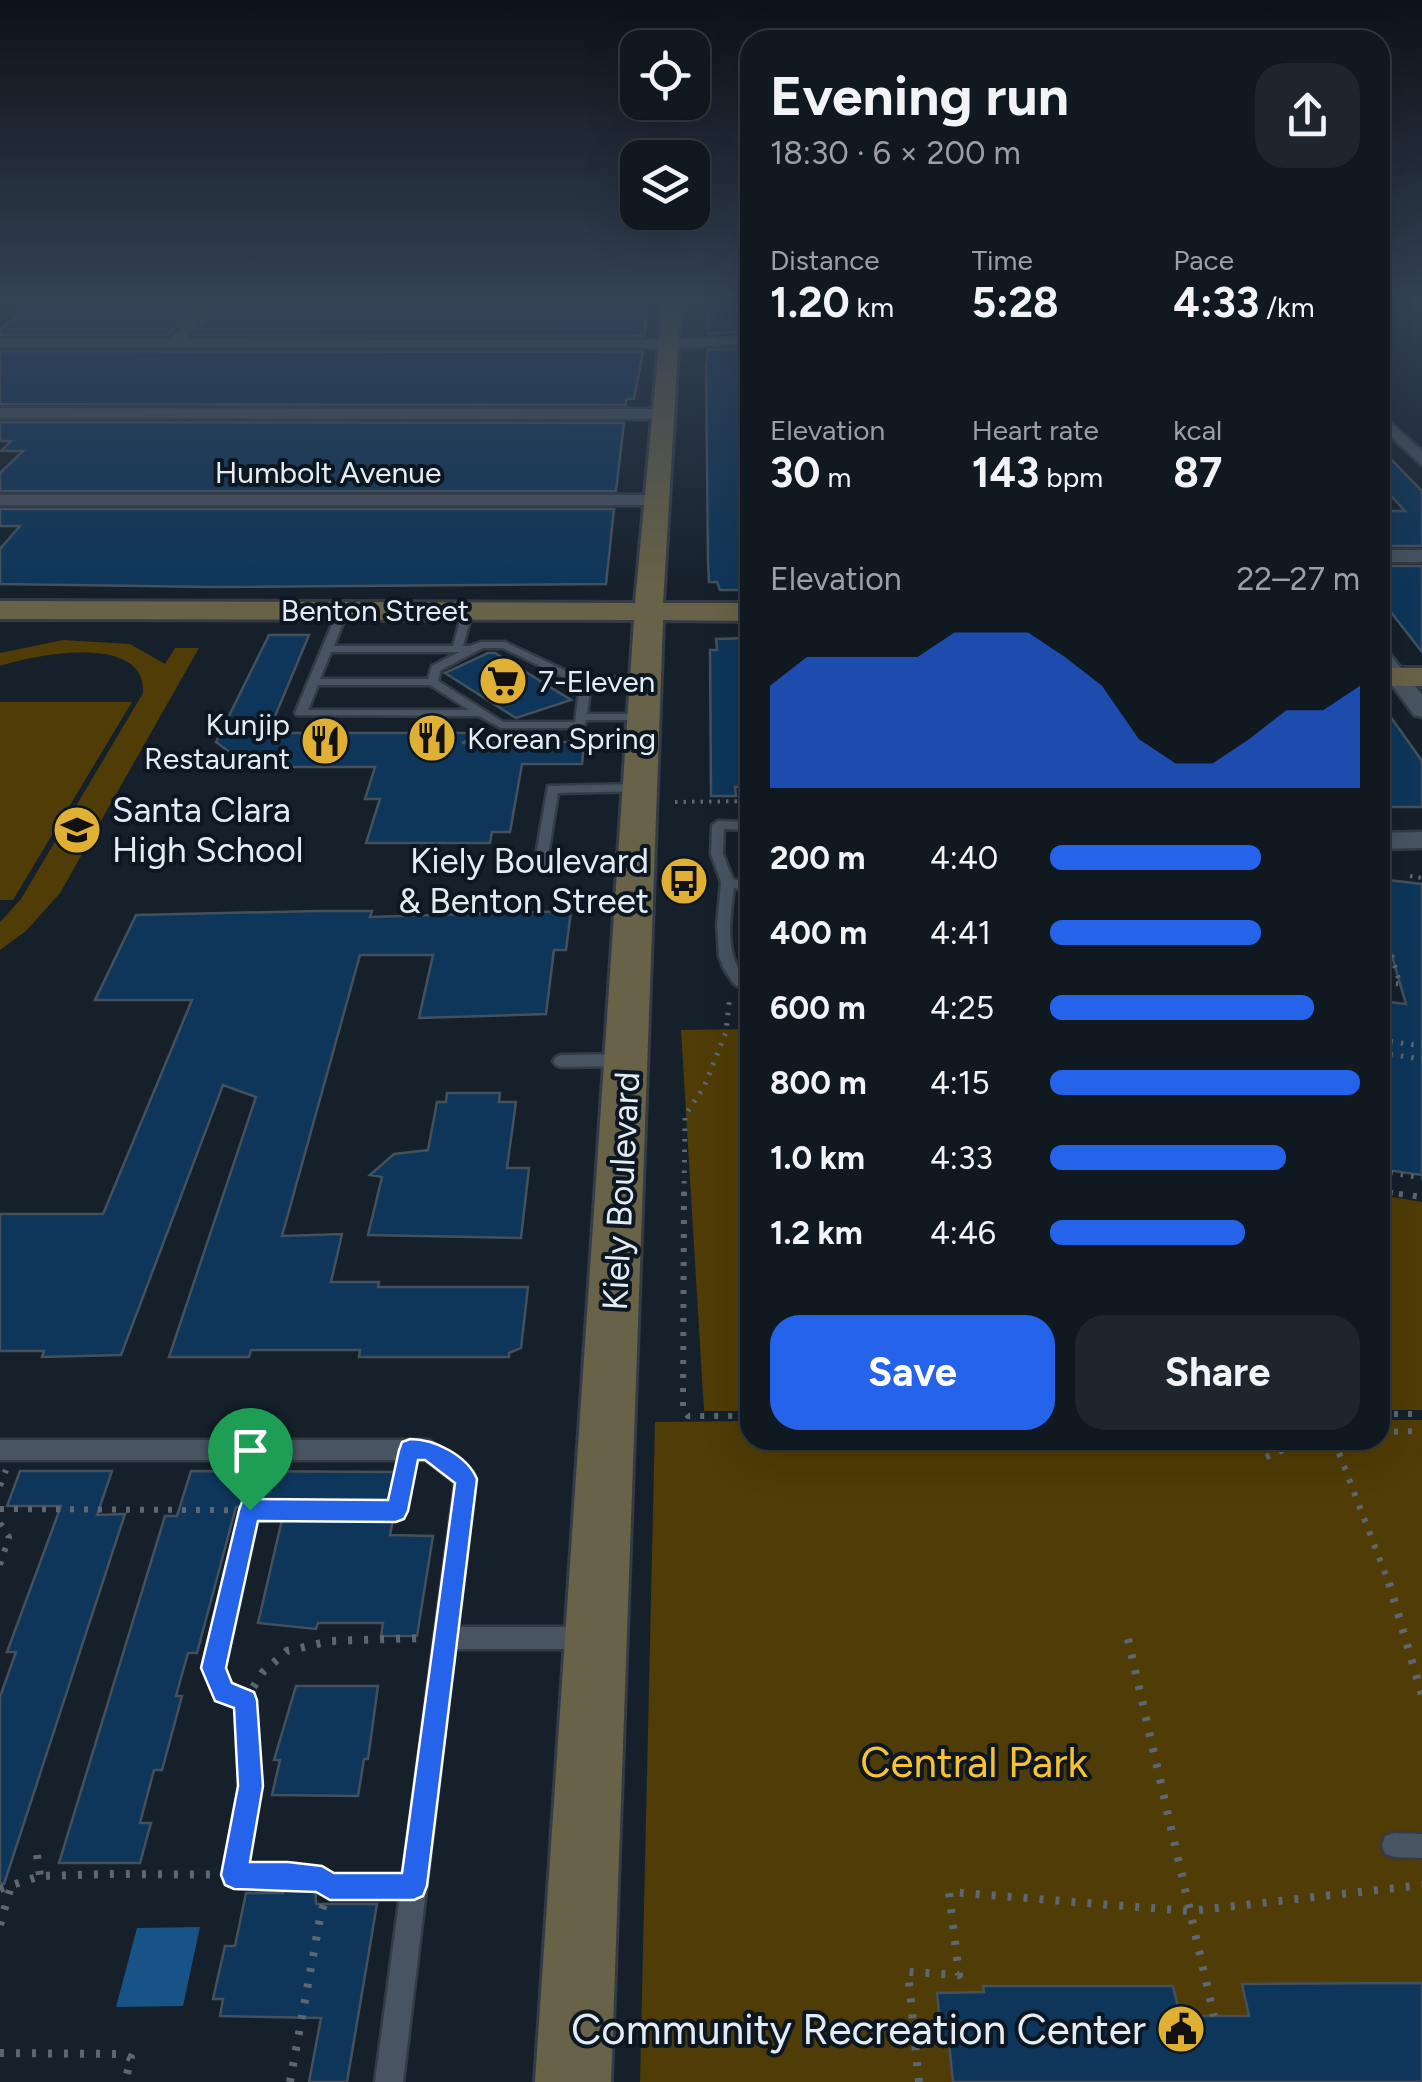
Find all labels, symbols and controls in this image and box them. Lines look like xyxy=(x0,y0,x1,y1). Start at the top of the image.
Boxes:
map controls xyxy=(620,30,710,230)
button: locate xyxy=(620,30,710,120)
text: Evening run xyxy=(770,63,1069,129)
button: share xyxy=(1255,63,1360,168)
text: 18:30 · 6 × 200 m xyxy=(770,134,1021,172)
button: layers xyxy=(620,140,710,230)
text: Distance xyxy=(770,243,880,277)
text: Time xyxy=(972,243,1033,277)
text: Pace xyxy=(1173,243,1234,277)
text: 1.20 xyxy=(770,277,850,328)
text: 5:28 xyxy=(972,277,1059,328)
text: 4:33 xyxy=(1173,277,1259,328)
text: km xyxy=(850,290,894,324)
text: /km xyxy=(1259,290,1314,324)
text: Elevation xyxy=(770,413,885,447)
text: Heart rate xyxy=(972,413,1099,447)
text: kcal xyxy=(1173,413,1222,447)
text: 30 xyxy=(770,447,821,498)
text: 143 xyxy=(972,447,1039,498)
text: 87 xyxy=(1173,447,1222,498)
street label: Humbolt Avenue xyxy=(215,454,441,491)
text: m xyxy=(821,460,851,494)
text: bpm xyxy=(1039,460,1103,494)
text: Elevation xyxy=(770,560,902,598)
text: 22–27 m xyxy=(1236,560,1360,598)
street label: Benton Street xyxy=(281,592,469,629)
supermarket icon: 7-Eleven xyxy=(477,655,529,707)
place label: 7-Eleven xyxy=(538,663,655,700)
place label: Kunjip Restaurant xyxy=(144,706,290,777)
restaurant icon: Korean Spring xyxy=(406,712,458,764)
restaurant icon: Kunjip Restaurant xyxy=(299,715,351,767)
place label: Korean Spring xyxy=(467,720,656,757)
place label: Santa Clara High School xyxy=(112,789,303,871)
school or university icon: Santa Clara High School xyxy=(51,804,103,856)
text: 200 m xyxy=(770,839,866,877)
text: 4:40 xyxy=(930,839,998,877)
place label: Kiely Boulevard & Benton Street xyxy=(398,840,649,922)
bus stop icon: Kiely Boulevard & Benton Street xyxy=(658,855,710,907)
text: 400 m xyxy=(770,914,867,952)
text: 4:41 xyxy=(930,914,991,952)
text: 600 m xyxy=(770,989,866,1027)
text: 4:25 xyxy=(930,989,994,1027)
text: 800 m xyxy=(770,1064,867,1102)
text: 4:15 xyxy=(930,1064,990,1102)
street label: Kiely Boulevard xyxy=(594,1071,648,1311)
text: 1.0 km xyxy=(770,1139,865,1177)
text: 4:33 xyxy=(930,1139,993,1177)
text: 1.2 km xyxy=(770,1214,863,1252)
text: 4:46 xyxy=(930,1214,996,1252)
button: Save xyxy=(770,1315,1055,1430)
button: Share xyxy=(1075,1315,1360,1430)
pin xyxy=(208,1408,293,1511)
icon: arrive xyxy=(223,1423,278,1478)
park label: Central Park xyxy=(860,1737,1088,1788)
public building icon: Community Recreation Center xyxy=(1155,2003,1207,2055)
place label: Community Recreation Center xyxy=(571,2004,1146,2055)

